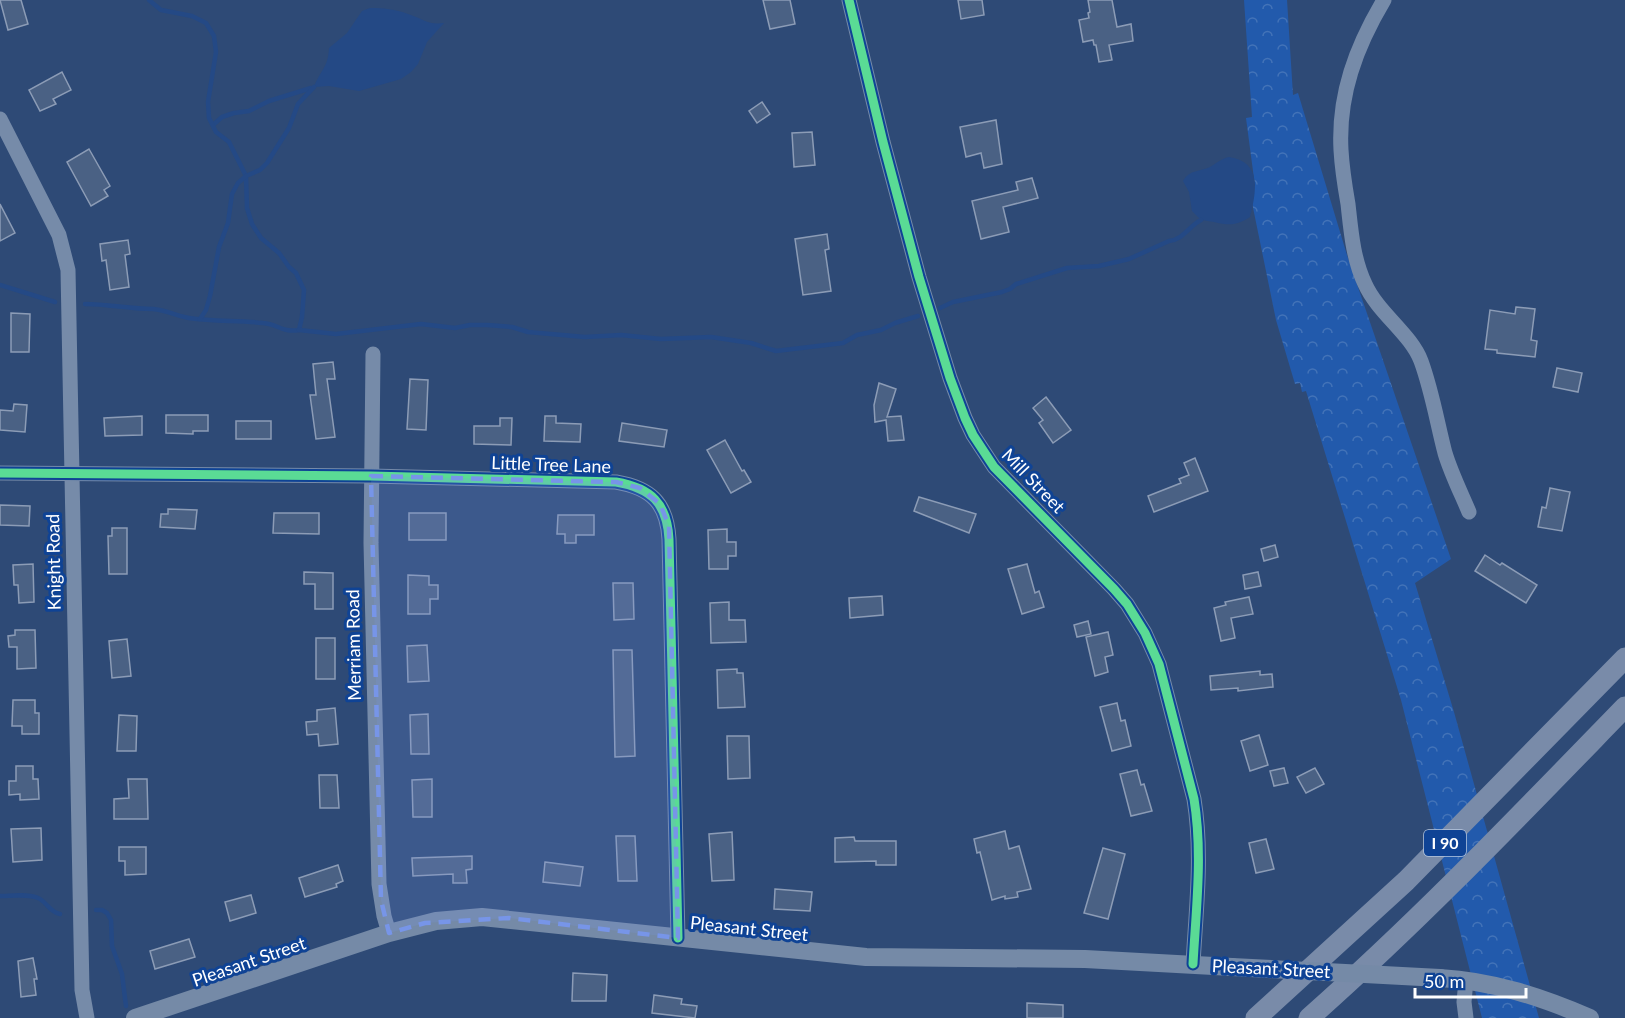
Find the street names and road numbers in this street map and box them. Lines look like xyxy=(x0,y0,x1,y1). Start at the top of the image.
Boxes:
street label: Mill Street xyxy=(998,443,1070,518)
street label: Little Tree Lane xyxy=(491,451,611,477)
street label: Knight Road xyxy=(41,514,65,610)
street label: Merriam Road xyxy=(341,589,365,701)
road number: I 90 xyxy=(1424,830,1466,856)
street label: Pleasant Street xyxy=(689,911,810,945)
street label: Pleasant Street xyxy=(189,931,309,991)
street label: Pleasant Street xyxy=(1211,954,1331,982)

